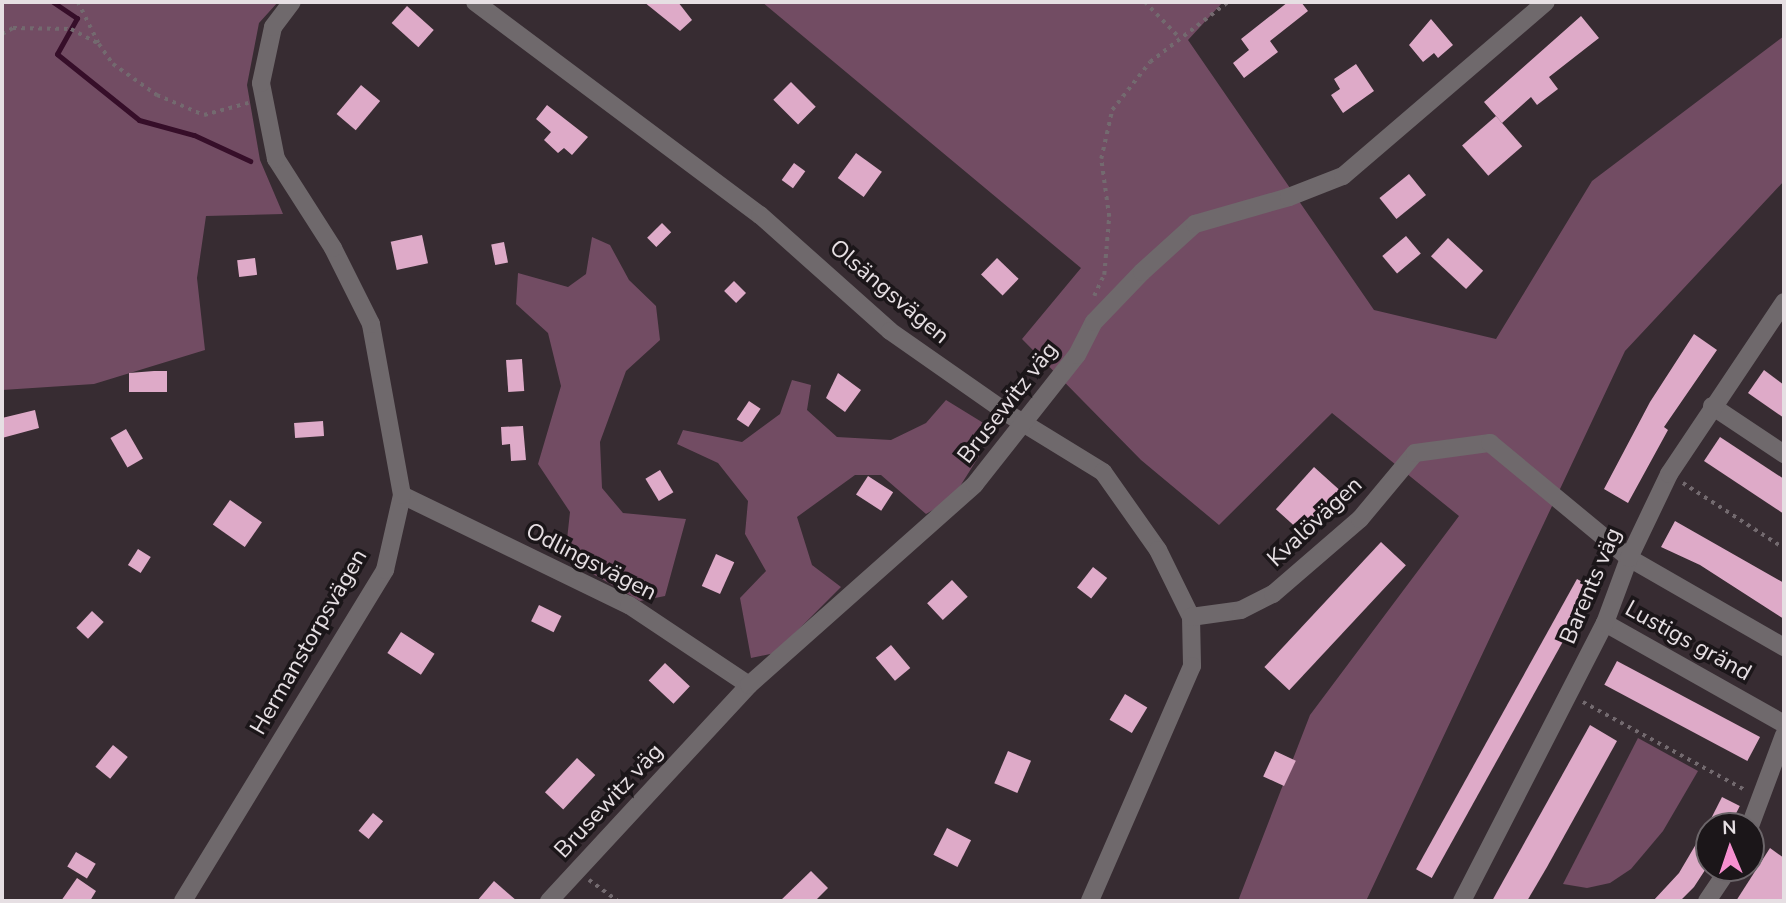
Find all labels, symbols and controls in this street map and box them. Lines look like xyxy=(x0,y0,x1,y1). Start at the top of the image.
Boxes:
street label: Olsängsvägen xyxy=(824,234,954,350)
street label: Brusewitz väg xyxy=(952,337,1064,469)
street label: Kvalövägen xyxy=(1262,471,1368,573)
street label: Odlingsvägen xyxy=(521,517,661,607)
street label: Barents väg xyxy=(1554,524,1628,648)
street label: Hermanstorpsvägen xyxy=(245,544,373,740)
street label: Lustigs gränd xyxy=(1620,595,1756,687)
street label: Brusewitz väg xyxy=(549,738,669,864)
north arrow xyxy=(1695,812,1765,882)
text: N xyxy=(1722,815,1737,841)

